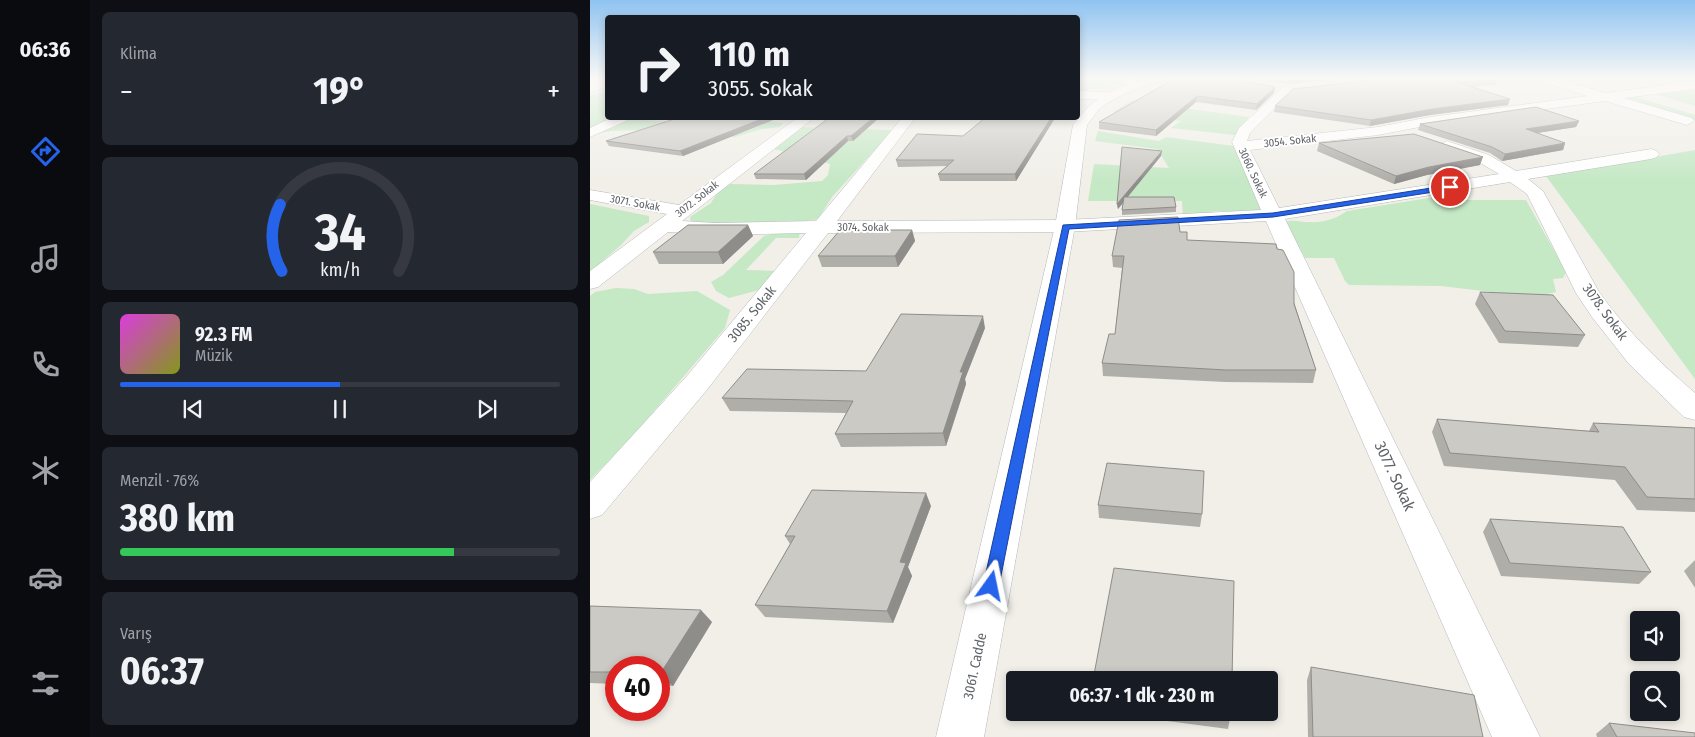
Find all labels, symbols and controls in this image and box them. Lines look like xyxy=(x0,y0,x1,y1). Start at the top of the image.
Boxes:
text: 110 m xyxy=(708,33,790,75)
icon: right xyxy=(625,35,690,100)
text: 06:36 xyxy=(20,36,70,63)
text: Klima xyxy=(120,44,157,63)
text: 19° xyxy=(313,68,367,114)
text: − xyxy=(120,75,133,108)
text: + xyxy=(547,75,560,108)
text: 3055. Sokak xyxy=(708,75,813,102)
street label: 3054. Sokak xyxy=(1263,132,1318,150)
icon: directions xyxy=(28,134,63,169)
street label: 3060. Sokak xyxy=(1236,146,1271,201)
pin xyxy=(1429,166,1471,208)
icon: arrive xyxy=(1436,173,1464,201)
street label: 3072. Sokak xyxy=(673,178,722,220)
street label: 3071. Sokak xyxy=(609,192,662,214)
text: 34 xyxy=(313,201,366,264)
street label: 3074. Sokak xyxy=(837,221,890,234)
icon: music xyxy=(28,241,63,276)
text: km/h xyxy=(320,259,360,281)
street label: 3078. Sokak xyxy=(1579,280,1632,344)
street label: 3085. Sokak xyxy=(724,282,780,346)
text: 92.3 FM xyxy=(195,323,253,346)
text: Müzik xyxy=(195,346,233,365)
icon: phone xyxy=(28,347,63,382)
icon: previous xyxy=(179,395,207,423)
icon: pause xyxy=(326,395,354,423)
icon: next xyxy=(473,395,501,423)
street label: 3077. Sokak xyxy=(1371,438,1420,514)
icon: climate xyxy=(28,453,63,488)
text: Menzil · 76% xyxy=(120,471,199,490)
text: 380 km xyxy=(120,495,235,541)
position arrow xyxy=(964,559,1016,611)
icon: car xyxy=(28,560,63,595)
map controls xyxy=(1630,611,1680,721)
button: sound xyxy=(1630,611,1680,661)
text: Varış xyxy=(120,624,152,643)
street label: 3061. Cadde xyxy=(960,631,990,701)
text: 06:37 xyxy=(120,648,204,694)
speed limit sign: 40 xyxy=(605,656,670,721)
icon: filters xyxy=(28,666,63,701)
button: search xyxy=(1630,671,1680,721)
text: 06:37 · 1 dk · 230 m xyxy=(1069,684,1215,707)

